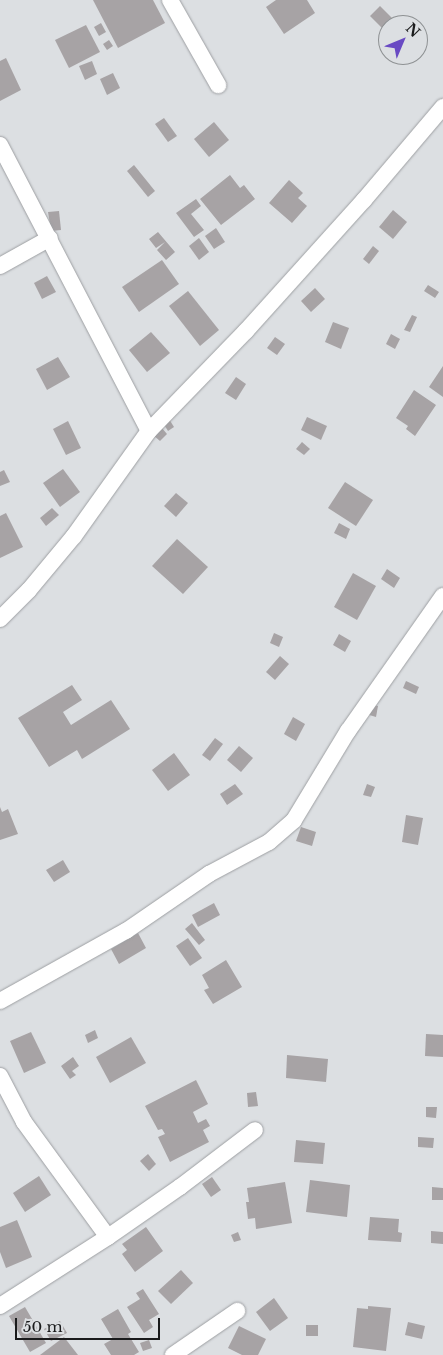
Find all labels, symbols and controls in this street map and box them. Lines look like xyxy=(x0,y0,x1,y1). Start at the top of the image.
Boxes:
north arrow xyxy=(378,15,428,65)
text: N xyxy=(402,19,424,41)
scale bar xyxy=(18,1308,162,1340)
text: 50 m xyxy=(23,1317,63,1336)

